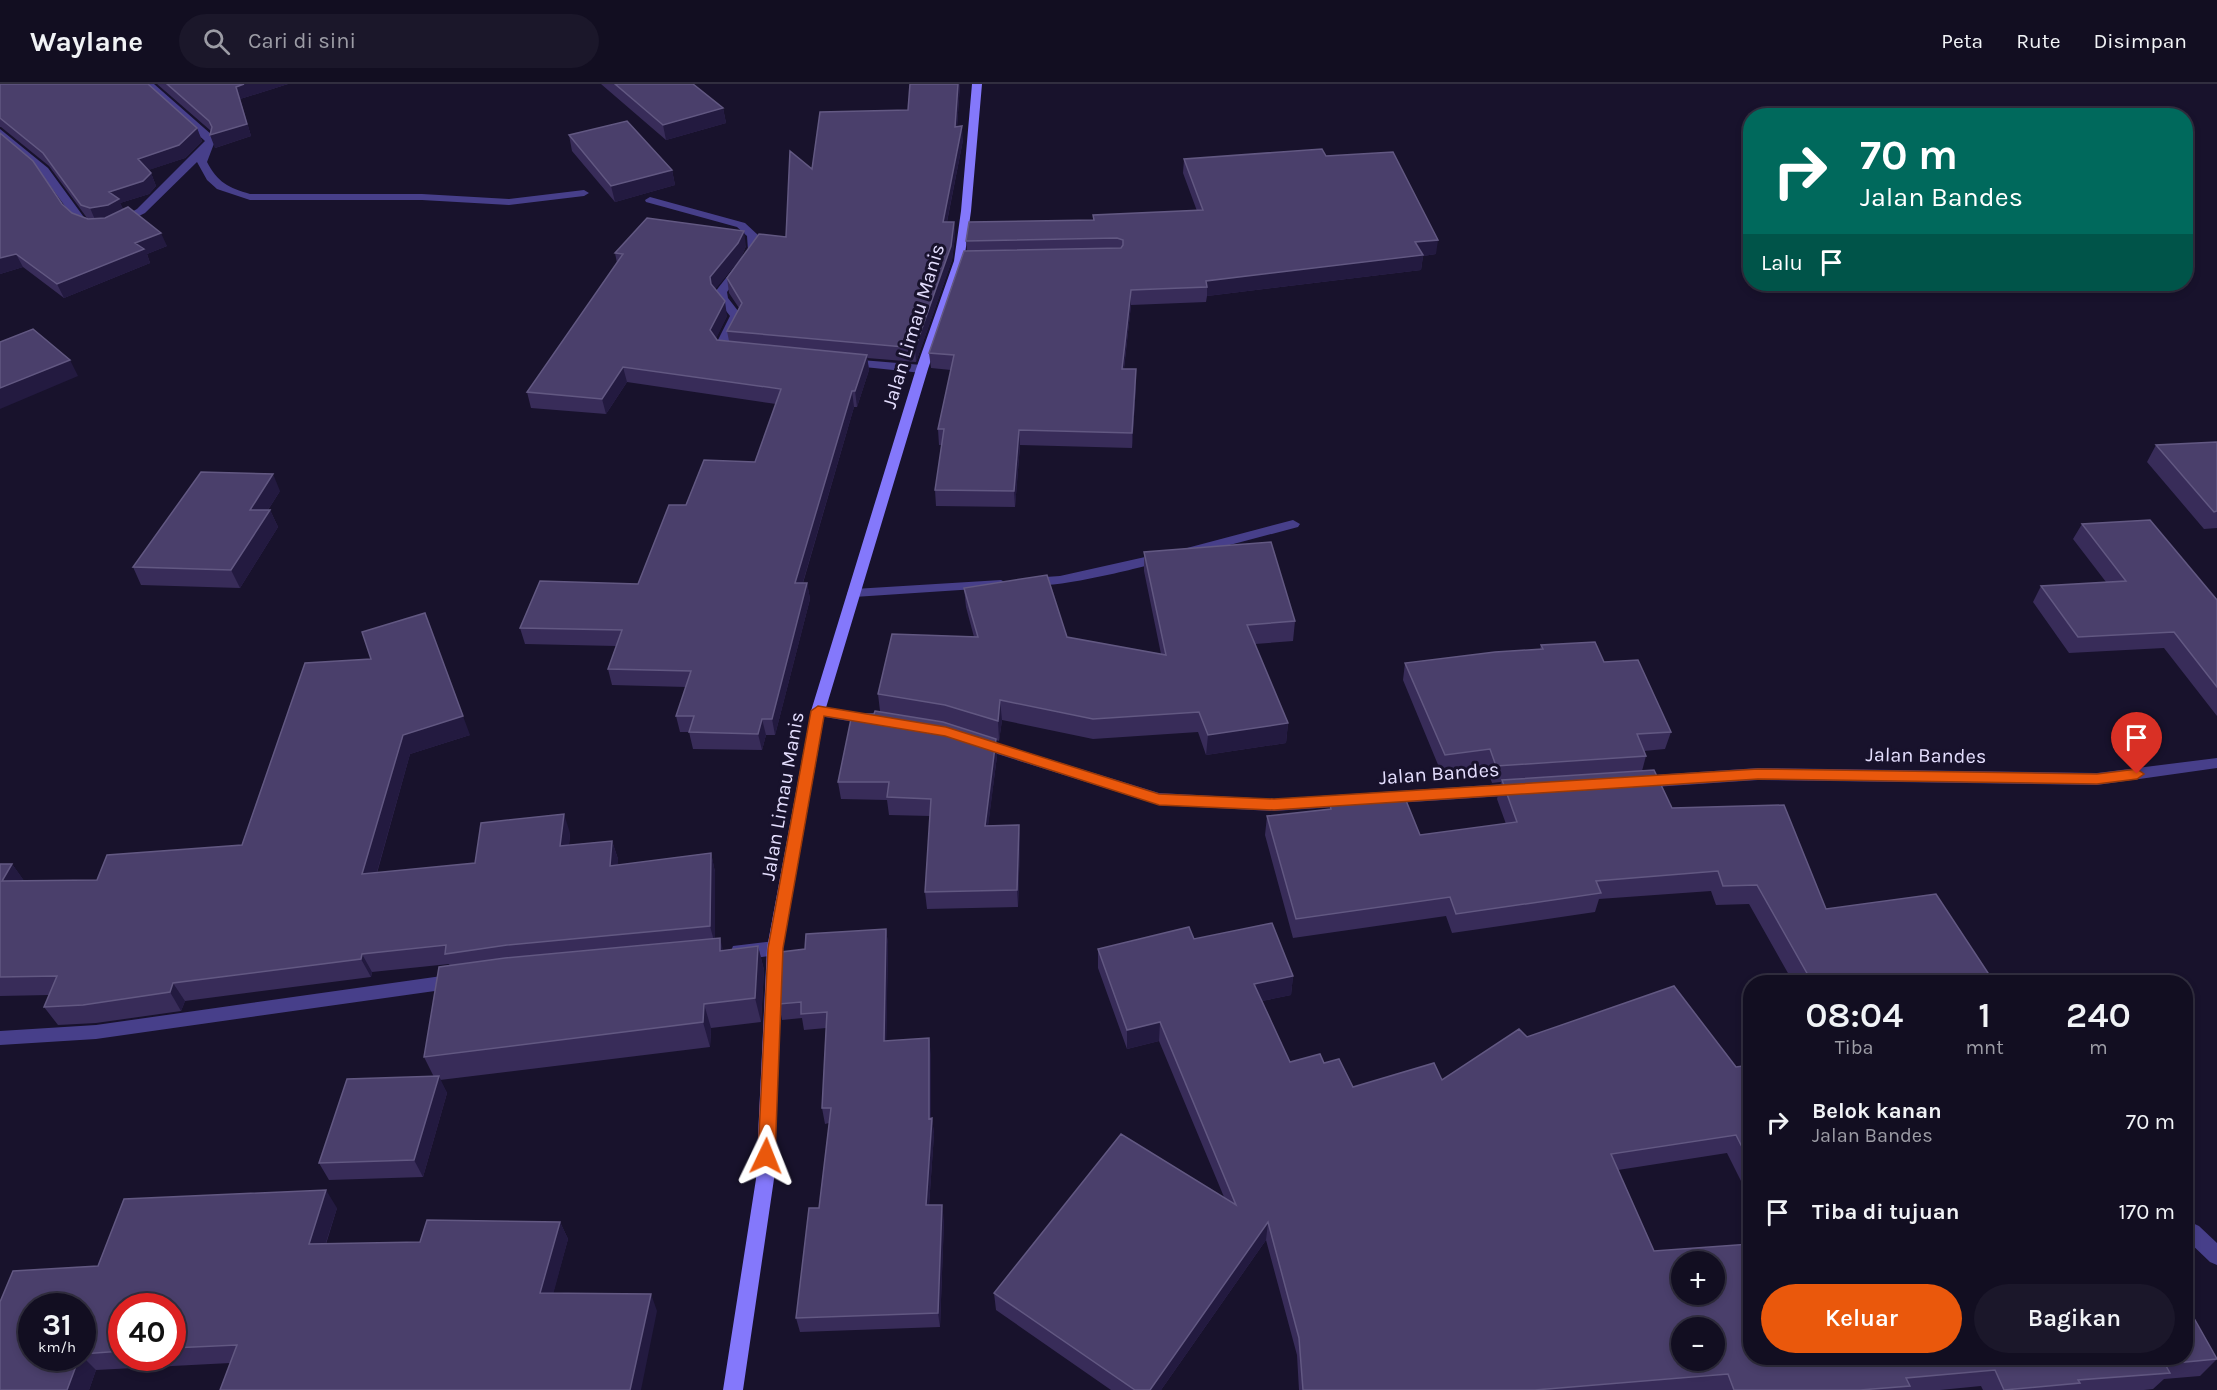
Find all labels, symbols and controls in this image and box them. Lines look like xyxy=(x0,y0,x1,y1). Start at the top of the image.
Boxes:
search box xyxy=(179,14,599,68)
text: Waylane xyxy=(30,25,143,58)
icon: search xyxy=(200,25,233,58)
text: Cari di sini xyxy=(248,28,356,54)
text: Peta xyxy=(1941,29,1983,53)
text: Rute xyxy=(2016,29,2060,53)
text: Disimpan xyxy=(2093,29,2187,53)
text: 70 m xyxy=(1860,130,1958,180)
icon: right xyxy=(1761,132,1839,210)
text: Jalan Bandes xyxy=(1860,181,2023,213)
street label: Jalan Limau Manis xyxy=(877,241,949,411)
icon: arrive xyxy=(1815,246,1848,279)
text: Lalu xyxy=(1761,250,1803,276)
street label: Jalan Limau Manis xyxy=(756,710,809,882)
pin xyxy=(2111,712,2162,774)
icon: arrive xyxy=(2120,721,2153,754)
street label: Jalan Bandes xyxy=(1865,743,1987,768)
street label: Jalan Bandes xyxy=(1378,758,1500,789)
text: 08:04 xyxy=(1805,994,1903,1036)
text: 1 xyxy=(1978,994,1991,1036)
text: 240 xyxy=(2066,994,2131,1036)
text: Tiba xyxy=(1835,1036,1874,1059)
text: mnt xyxy=(1965,1036,2004,1059)
text: m xyxy=(2089,1036,2108,1059)
text: Belok kanan xyxy=(1812,1098,1942,1124)
icon: right xyxy=(1761,1106,1794,1139)
text: 70 m xyxy=(2126,1109,2175,1135)
position arrow xyxy=(734,1124,798,1188)
text: Jalan Bandes xyxy=(1812,1124,1933,1147)
icon: arrive xyxy=(1761,1196,1794,1229)
text: Tiba di tujuan xyxy=(1812,1199,1959,1225)
text: 170 m xyxy=(2119,1199,2175,1225)
map controls xyxy=(1671,1251,1725,1371)
button: + xyxy=(1671,1251,1725,1305)
button: Keluar xyxy=(1761,1284,1962,1353)
button: Bagikan xyxy=(1974,1284,2175,1353)
speed limit sign: 40 xyxy=(108,1293,186,1371)
text: 31 xyxy=(42,1307,72,1343)
button: − xyxy=(1671,1317,1725,1371)
text: km/h xyxy=(38,1338,76,1356)

